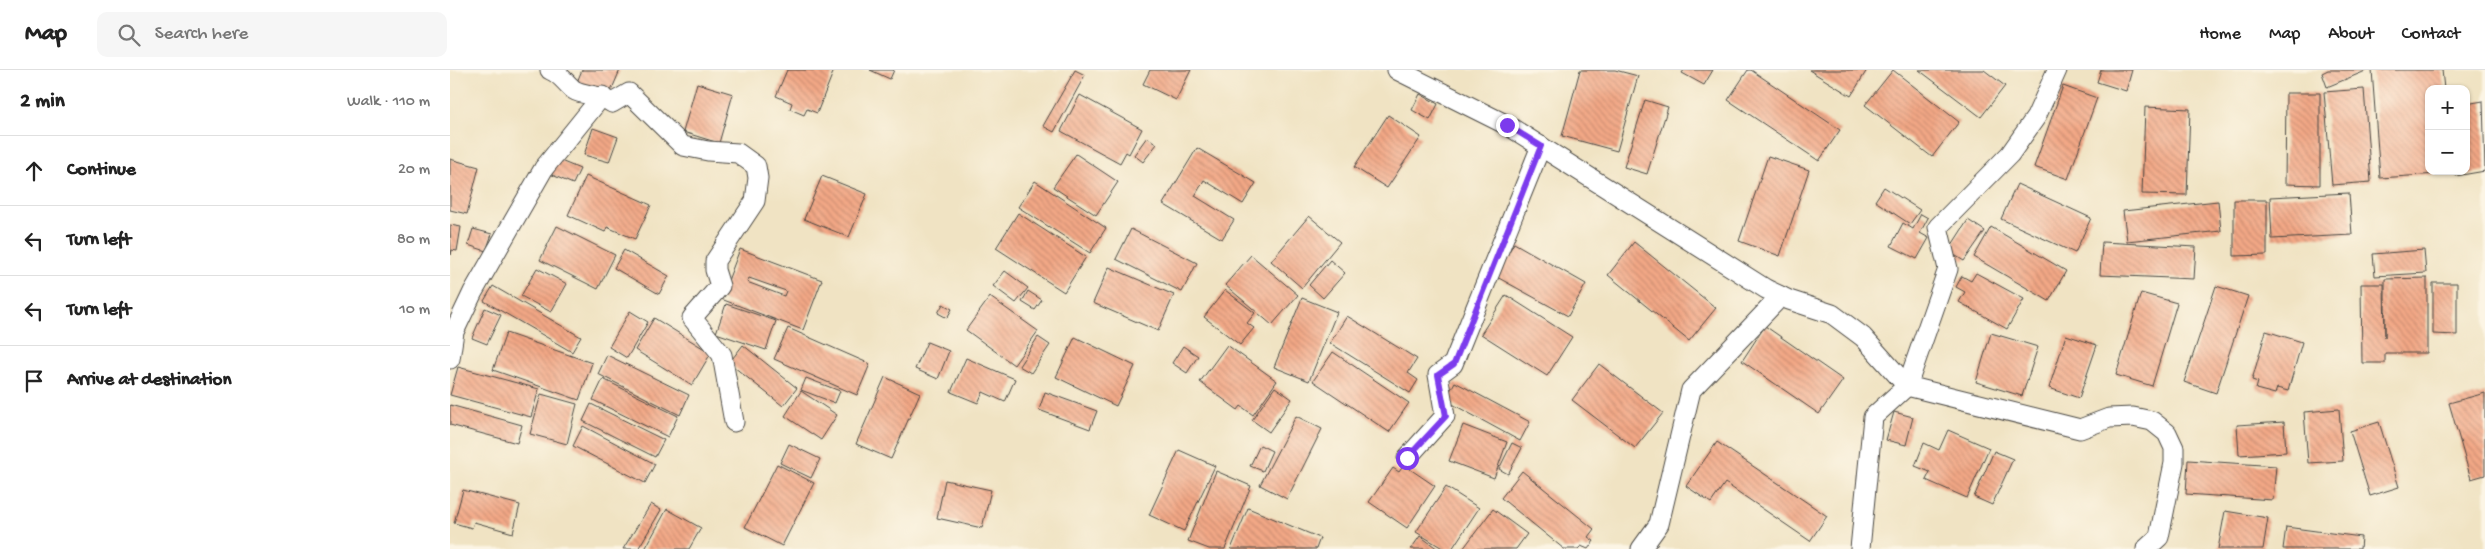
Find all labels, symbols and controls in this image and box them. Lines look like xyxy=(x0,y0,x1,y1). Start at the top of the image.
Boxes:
search box xyxy=(97,12,447,57)
text: Map xyxy=(25,20,67,49)
icon: search xyxy=(115,21,143,49)
text: Search here xyxy=(155,23,248,46)
text: Home xyxy=(2199,24,2241,45)
text: Map xyxy=(2269,24,2300,45)
text: About xyxy=(2328,24,2374,45)
text: Contact xyxy=(2402,24,2460,45)
map controls xyxy=(2425,85,2470,175)
button: + xyxy=(2425,85,2470,130)
text: 2 min xyxy=(20,90,65,115)
text: Walk · 110 m xyxy=(347,93,430,112)
route end xyxy=(1496,114,1519,137)
button: − xyxy=(2425,130,2470,175)
icon: ahead xyxy=(20,157,48,185)
text: Continue xyxy=(67,159,136,182)
text: 20 m xyxy=(398,161,430,180)
icon: left xyxy=(20,227,48,255)
text: Turn left xyxy=(67,229,131,252)
text: 80 m xyxy=(397,231,430,250)
icon: left xyxy=(20,297,48,325)
text: Turn left xyxy=(67,299,131,322)
text: 10 m xyxy=(399,301,430,320)
icon: arrive xyxy=(20,367,48,395)
text: Arrive at destination xyxy=(67,369,231,392)
route start xyxy=(1396,447,1419,470)

